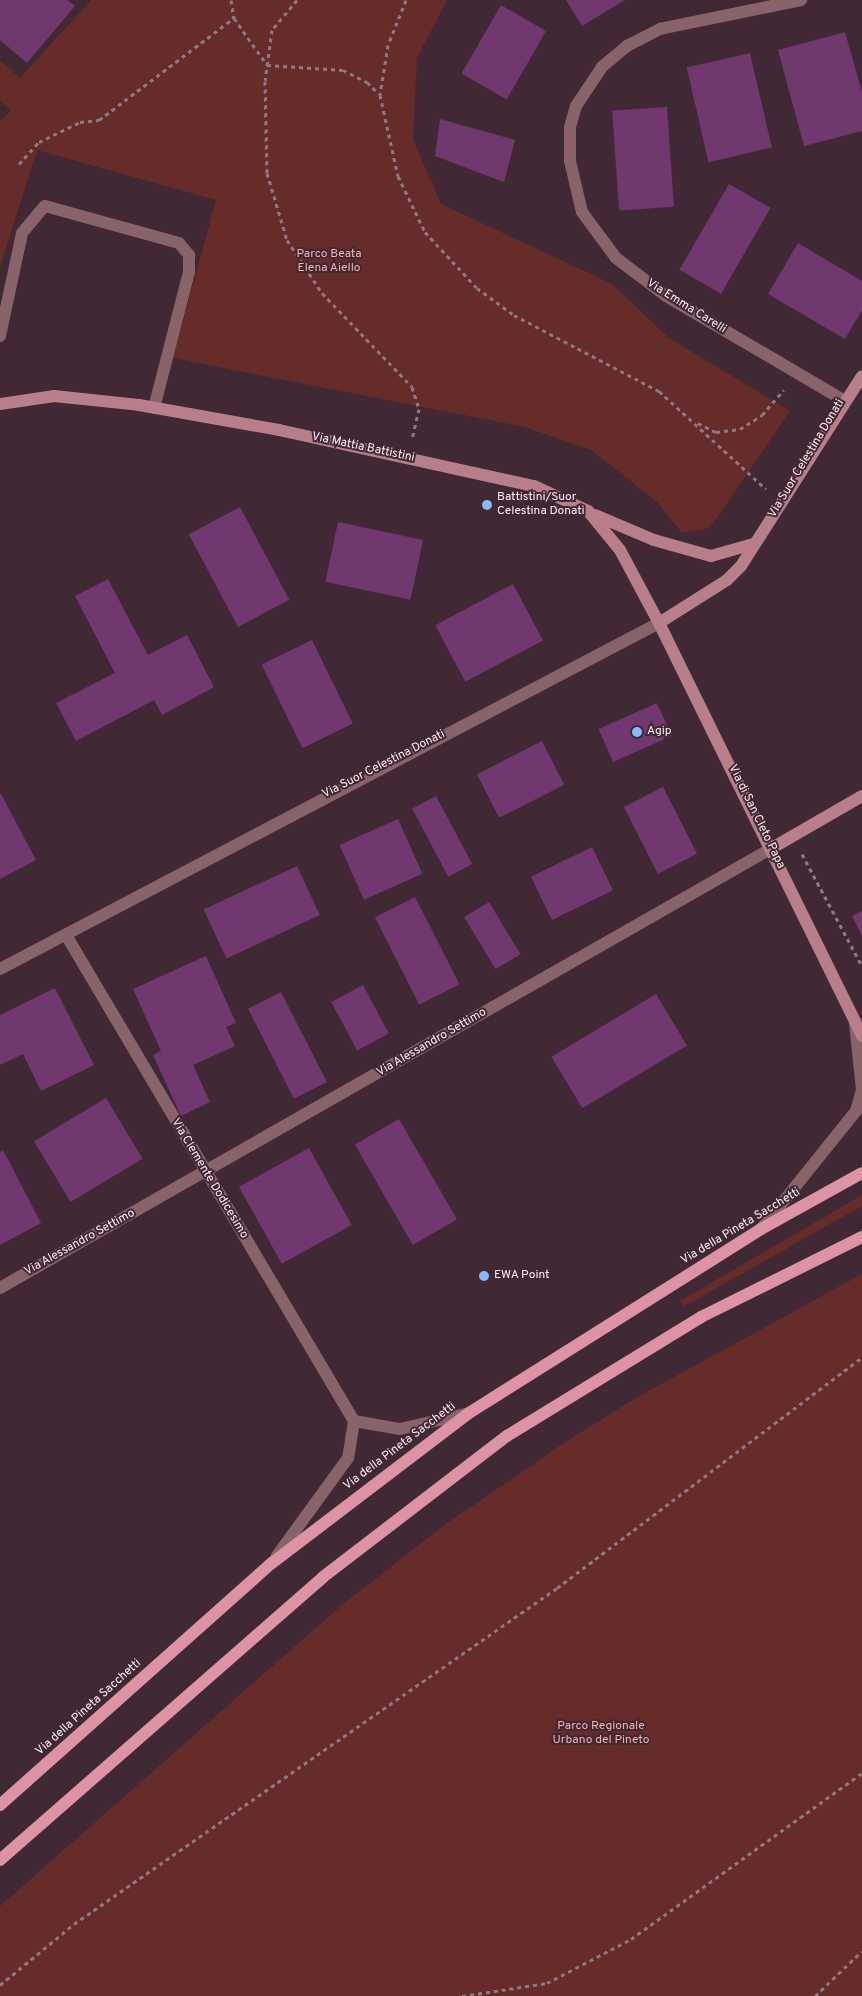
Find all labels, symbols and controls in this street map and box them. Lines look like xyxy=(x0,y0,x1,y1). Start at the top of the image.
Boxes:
park label: Parco Beata Elena Aiello xyxy=(296,248,362,276)
street label: Via Emma Carelli xyxy=(644,277,728,337)
street label: Via Suor Celestina Donati xyxy=(766,397,848,521)
street label: Via Mattia Battistini xyxy=(310,430,416,466)
place label: Battistini/Suor Celestina Donati xyxy=(497,491,585,519)
marker: Battistini/Suor Celestina Donati xyxy=(481,499,493,511)
place label: Agip xyxy=(647,725,672,739)
marker: Agip xyxy=(631,726,643,738)
street label: Via Suor Celestina Donati xyxy=(320,728,448,802)
street label: Via di San Cleto Papa xyxy=(725,763,787,871)
street label: Via Alessandro Settimo xyxy=(374,1006,490,1080)
street label: Via Clemente Dodicesimo xyxy=(167,1116,251,1242)
street label: Via della Pineta Sacchetti xyxy=(679,1186,803,1268)
street label: Via Alessandro Settimo xyxy=(22,1206,138,1280)
place label: EWA Point xyxy=(494,1269,550,1283)
marker: EWA Point xyxy=(478,1270,490,1282)
street label: Via della Pineta Sacchetti xyxy=(341,1400,459,1494)
street label: Via della Pineta Sacchetti xyxy=(33,1657,145,1759)
park label: Parco Regionale Urbano del Pineto xyxy=(553,1720,649,1748)

